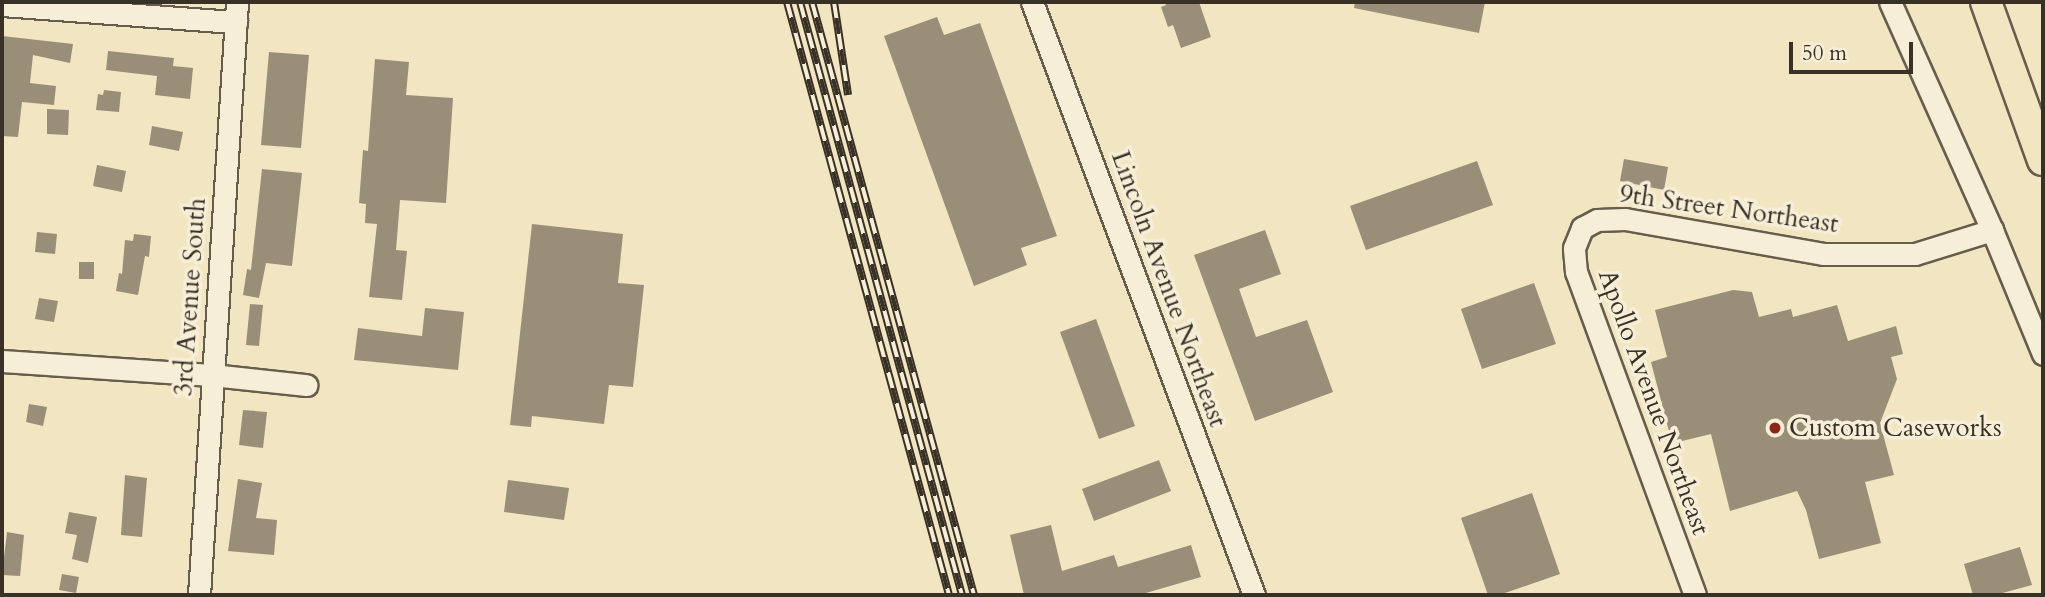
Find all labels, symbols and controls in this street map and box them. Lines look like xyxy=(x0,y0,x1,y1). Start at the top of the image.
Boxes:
scale bar xyxy=(1793,28,1917,72)
text: 50 m xyxy=(1802,39,1847,68)
street label: Lincoln Avenue Northeast xyxy=(1104,147,1234,431)
street label: 9th Street Northeast xyxy=(1618,178,1840,240)
street label: 3rd Avenue South xyxy=(168,197,212,397)
street label: Apollo Avenue Northeast xyxy=(1591,265,1717,539)
place label: Custom Caseworks xyxy=(1789,412,2002,444)
marker: Custom Caseworks xyxy=(1767,420,1783,436)

